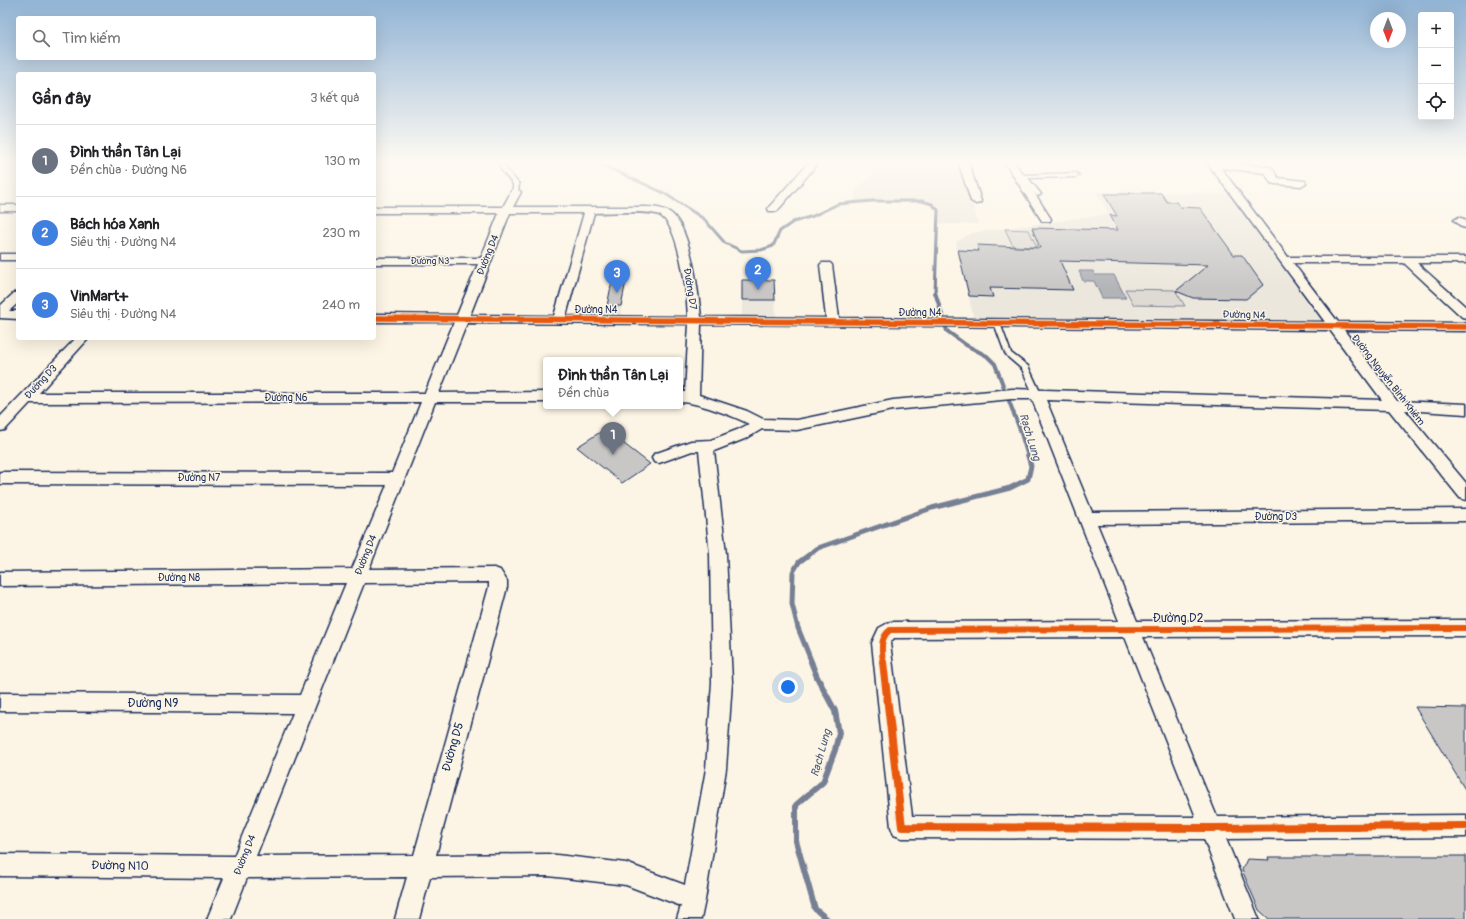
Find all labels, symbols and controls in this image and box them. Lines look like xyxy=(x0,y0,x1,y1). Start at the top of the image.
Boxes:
north arrow xyxy=(1370,12,1406,48)
map controls xyxy=(1418,12,1454,120)
button: + xyxy=(1418,12,1454,48)
search box xyxy=(16,16,376,60)
icon: search xyxy=(30,27,52,49)
text: Tìm kiếm xyxy=(62,29,121,48)
button: − xyxy=(1418,48,1454,84)
button: locate xyxy=(1418,84,1454,120)
text: Gần đây xyxy=(32,88,91,109)
text: 3 kết quả xyxy=(310,90,360,106)
text: Đình thần Tân Lại xyxy=(70,143,181,162)
text: 1 xyxy=(42,153,48,169)
text: 130 m xyxy=(324,153,360,169)
text: Đền chùa · Đường N6 xyxy=(70,162,187,178)
text: Bách hóa Xanh xyxy=(70,215,159,234)
text: 2 xyxy=(41,225,49,241)
text: 230 m xyxy=(323,225,360,241)
street label: Đường D4 xyxy=(474,233,502,277)
text: Siêu thị · Đường N4 xyxy=(70,234,176,250)
street label: Đường N3 xyxy=(411,256,449,267)
pin: 2 xyxy=(745,257,771,290)
pin: 3 xyxy=(604,260,630,293)
street label: Đường D7 xyxy=(681,267,699,311)
text: VinMart+ xyxy=(70,287,128,306)
text: 3 xyxy=(41,297,49,313)
text: 240 m xyxy=(322,297,360,313)
street label: Đường N4 xyxy=(575,304,618,316)
text: Siêu thị · Đường N4 xyxy=(70,306,176,322)
street label: Đường N4 xyxy=(899,307,942,319)
street label: Đường N4 xyxy=(1222,309,1266,321)
street label: Đường Nguyễn Bỉnh Khiêm xyxy=(1349,331,1429,428)
popup xyxy=(543,357,683,409)
street label: Đường D3 xyxy=(22,362,60,402)
text: Đình thần Tân Lại xyxy=(558,366,668,385)
text: Đền chùa xyxy=(558,385,609,401)
street label: Đường N6 xyxy=(265,392,308,404)
water label: Rạch Lung xyxy=(1017,412,1044,463)
pin: 1 xyxy=(600,422,626,455)
street label: Đường N7 xyxy=(178,472,221,484)
street label: Đường D3 xyxy=(1255,511,1298,523)
street label: Đường D4 xyxy=(352,533,380,577)
street label: Đường N8 xyxy=(158,572,200,584)
street label: Đường D2 xyxy=(1153,611,1204,626)
your location xyxy=(778,677,798,697)
street label: Đường N9 xyxy=(128,696,178,711)
street label: Đường D5 xyxy=(439,721,467,773)
water label: Rạch Lung xyxy=(808,726,834,778)
street label: Đường D4 xyxy=(231,833,259,877)
street label: Đường N10 xyxy=(91,858,149,874)

